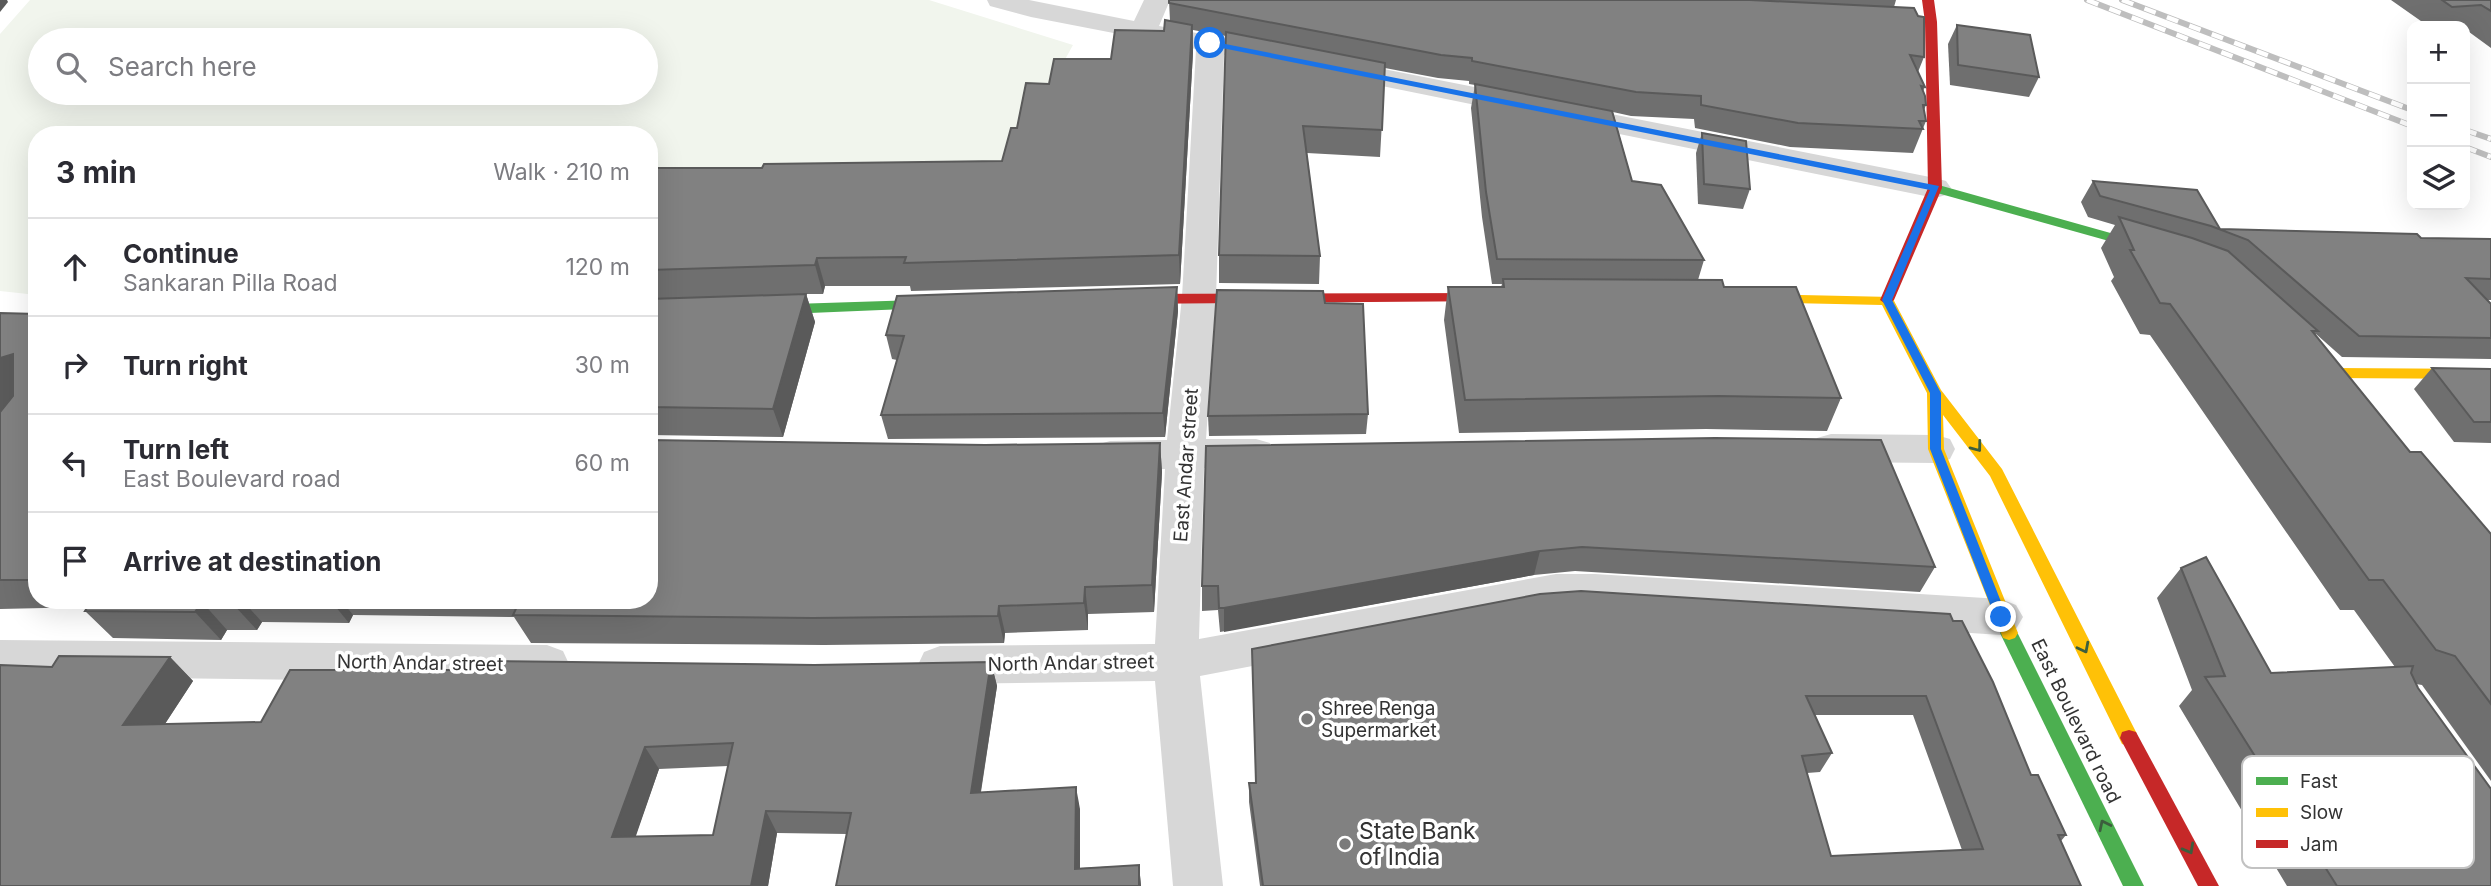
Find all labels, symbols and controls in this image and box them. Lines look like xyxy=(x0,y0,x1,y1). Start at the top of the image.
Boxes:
map controls xyxy=(2407,21,2470,210)
button: + xyxy=(2407,21,2470,84)
route start xyxy=(1194,27,1225,58)
search box xyxy=(28,28,658,105)
icon: search xyxy=(52,48,90,86)
text: Search here xyxy=(108,51,257,82)
button: − xyxy=(2407,84,2470,147)
button: layers xyxy=(2407,147,2470,210)
text: 3 min xyxy=(56,154,137,190)
text: Walk · 210 m xyxy=(493,158,630,186)
text: Continue xyxy=(123,238,239,269)
icon: ahead xyxy=(56,248,94,286)
text: 120 m xyxy=(565,253,630,281)
text: Sankaran Pilla Road xyxy=(123,269,338,297)
icon: right xyxy=(56,346,94,384)
text: Turn right xyxy=(123,350,248,381)
text: 30 m xyxy=(575,351,630,379)
street label: East Andar street xyxy=(1169,387,1203,543)
text: Turn left xyxy=(123,434,229,465)
one-way arrow xyxy=(1968,440,1981,452)
icon: left xyxy=(56,444,94,482)
text: 60 m xyxy=(575,449,630,477)
text: East Boulevard road xyxy=(123,465,341,493)
icon: arrive xyxy=(56,542,94,580)
text: Arrive at destination xyxy=(123,546,382,577)
route end xyxy=(1985,601,2016,632)
street label: East Boulevard road xyxy=(2026,635,2126,807)
one-way arrow xyxy=(2075,641,2089,653)
street label: North Andar street xyxy=(337,650,503,676)
street label: North Andar street xyxy=(988,650,1154,676)
place label: Shree Renga Supermarket xyxy=(1321,697,1437,742)
marker: Shree Renga Supermarket xyxy=(1299,711,1315,727)
legend xyxy=(2242,756,2474,868)
text: Fast xyxy=(2300,770,2338,793)
text: Slow xyxy=(2300,801,2343,824)
place label: State Bank of India xyxy=(1359,817,1476,871)
one-way arrow xyxy=(2098,820,2112,832)
text: Jam xyxy=(2300,833,2338,856)
marker: State Bank of India xyxy=(1337,836,1353,852)
one-way arrow xyxy=(2181,842,2194,855)

